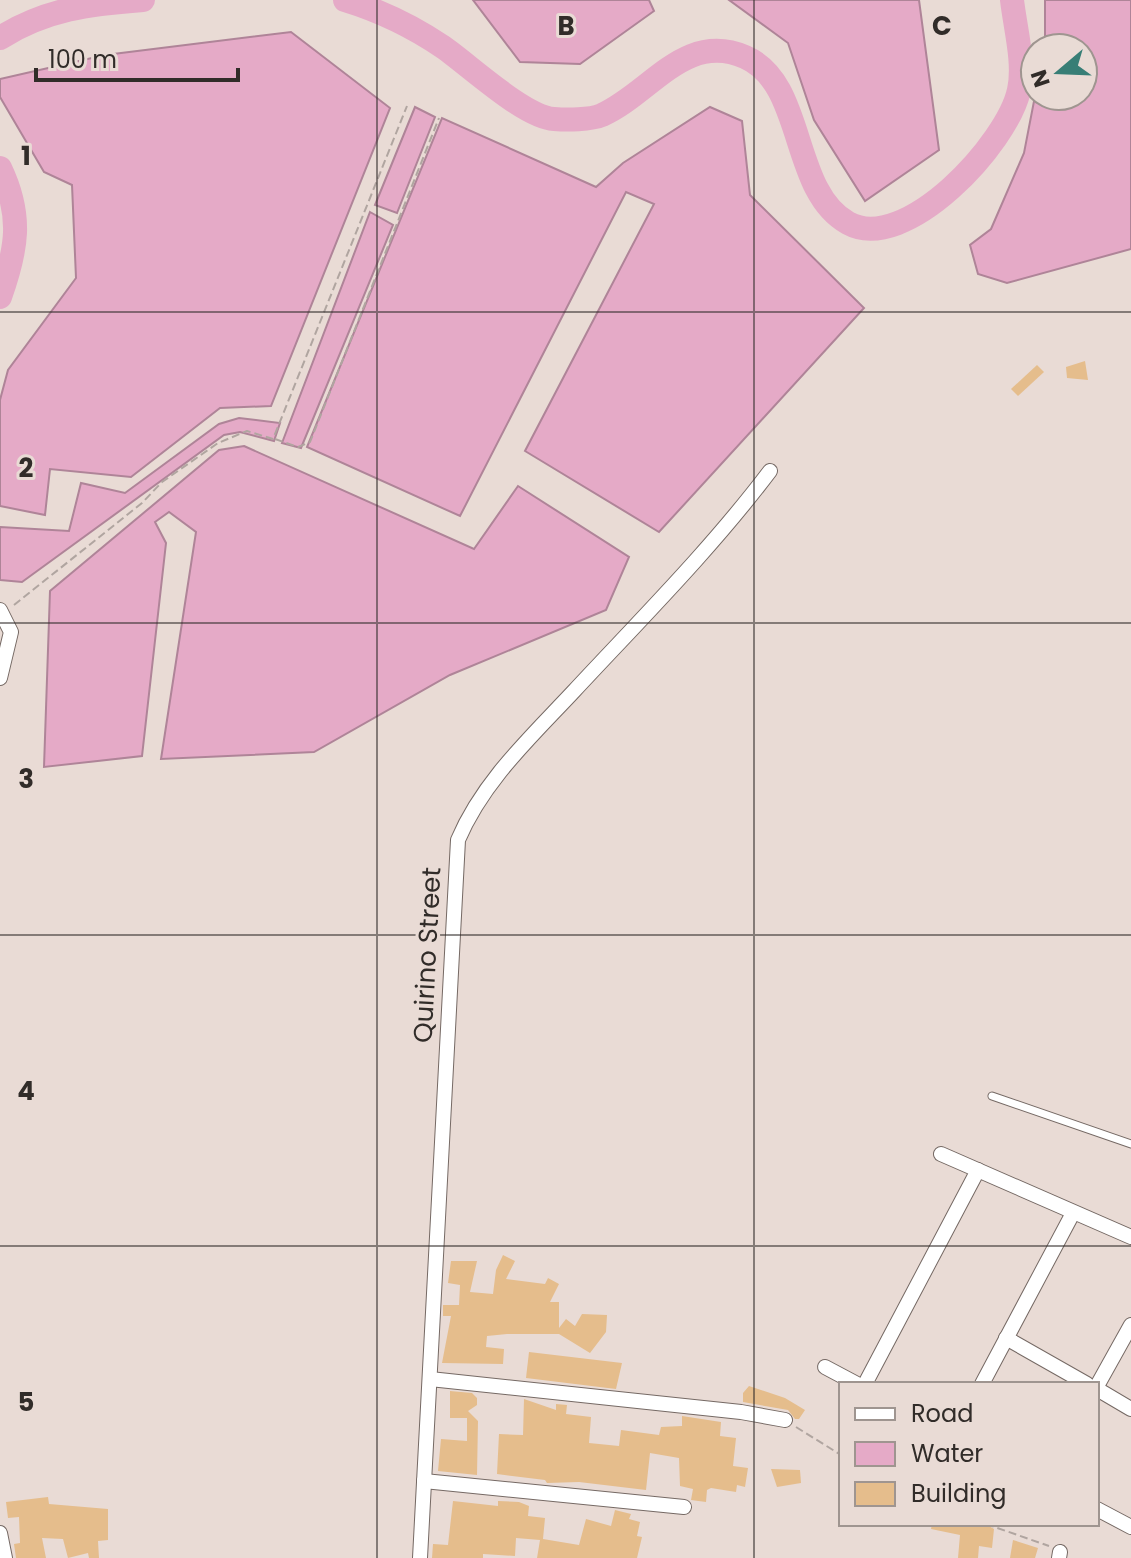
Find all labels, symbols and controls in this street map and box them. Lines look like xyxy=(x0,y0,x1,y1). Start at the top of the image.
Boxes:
text: B xyxy=(557,8,575,44)
text: C xyxy=(932,8,952,44)
scale bar xyxy=(36,32,238,82)
north arrow xyxy=(1019,32,1099,112)
text: 100 m xyxy=(48,43,117,76)
text: N xyxy=(1023,65,1058,91)
text: 1 xyxy=(21,138,31,174)
text: 2 xyxy=(19,450,34,486)
text: 3 xyxy=(18,761,34,797)
street label: Quirino Street xyxy=(404,866,450,1044)
text: 4 xyxy=(17,1073,35,1109)
legend xyxy=(839,1382,1099,1526)
text: 5 xyxy=(18,1384,34,1420)
text: Road xyxy=(911,1397,973,1430)
text: Water xyxy=(911,1437,983,1470)
text: Building xyxy=(911,1477,1007,1510)

